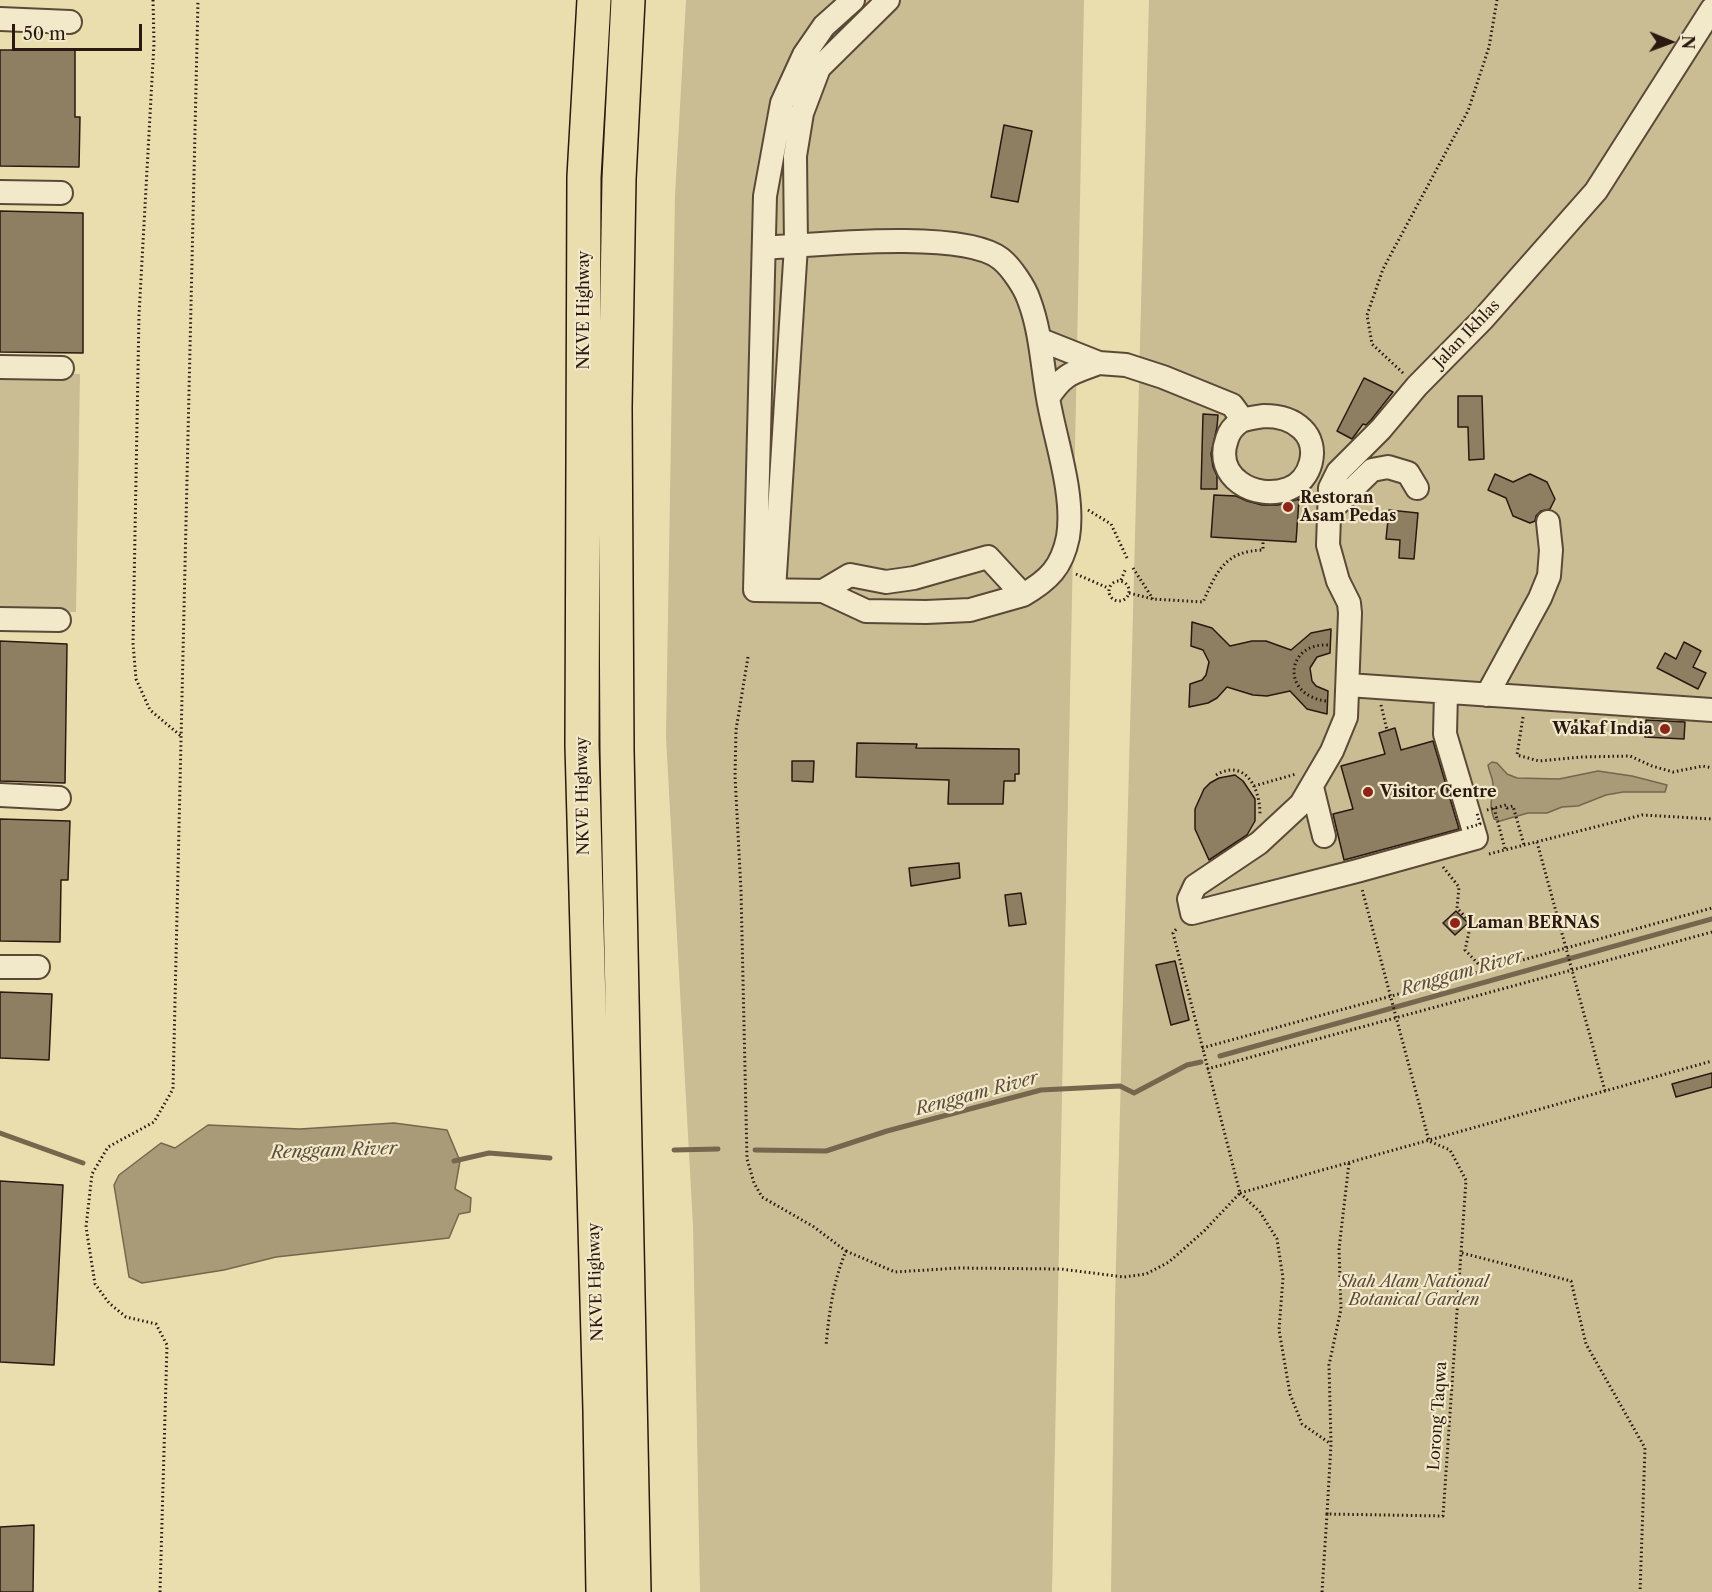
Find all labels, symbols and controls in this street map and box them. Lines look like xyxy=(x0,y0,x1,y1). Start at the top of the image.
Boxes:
scale bar xyxy=(15,12,146,50)
north arrow xyxy=(1640,12,1700,72)
text: 50 m xyxy=(23,23,66,45)
text: N xyxy=(1678,35,1698,49)
street label: NKVE Highway xyxy=(574,251,594,369)
street label: Jalan Ikhlas xyxy=(1430,296,1504,372)
place label: Restoran Asam Pedas xyxy=(1300,488,1396,526)
marker: Restoran Asam Pedas xyxy=(1281,500,1295,514)
place label: Wakaf India xyxy=(1552,719,1653,739)
marker: Wakaf India xyxy=(1658,722,1672,736)
street label: NKVE Highway xyxy=(572,736,594,856)
place label: Visitor Centre xyxy=(1380,782,1496,802)
marker: Visitor Centre xyxy=(1361,785,1375,799)
place label: Laman BERNAS xyxy=(1467,913,1600,933)
marker: Laman BERNAS xyxy=(1448,916,1462,930)
water label: Renggam River xyxy=(1398,945,1526,1001)
water label: Renggam River xyxy=(913,1067,1041,1121)
water label: Renggam River xyxy=(270,1138,398,1164)
street label: NKVE Highway xyxy=(584,1222,608,1342)
park label: Shah Alam National Botanical Garden xyxy=(1339,1272,1489,1310)
street label: Lorong Taqwa xyxy=(1425,1361,1451,1471)

